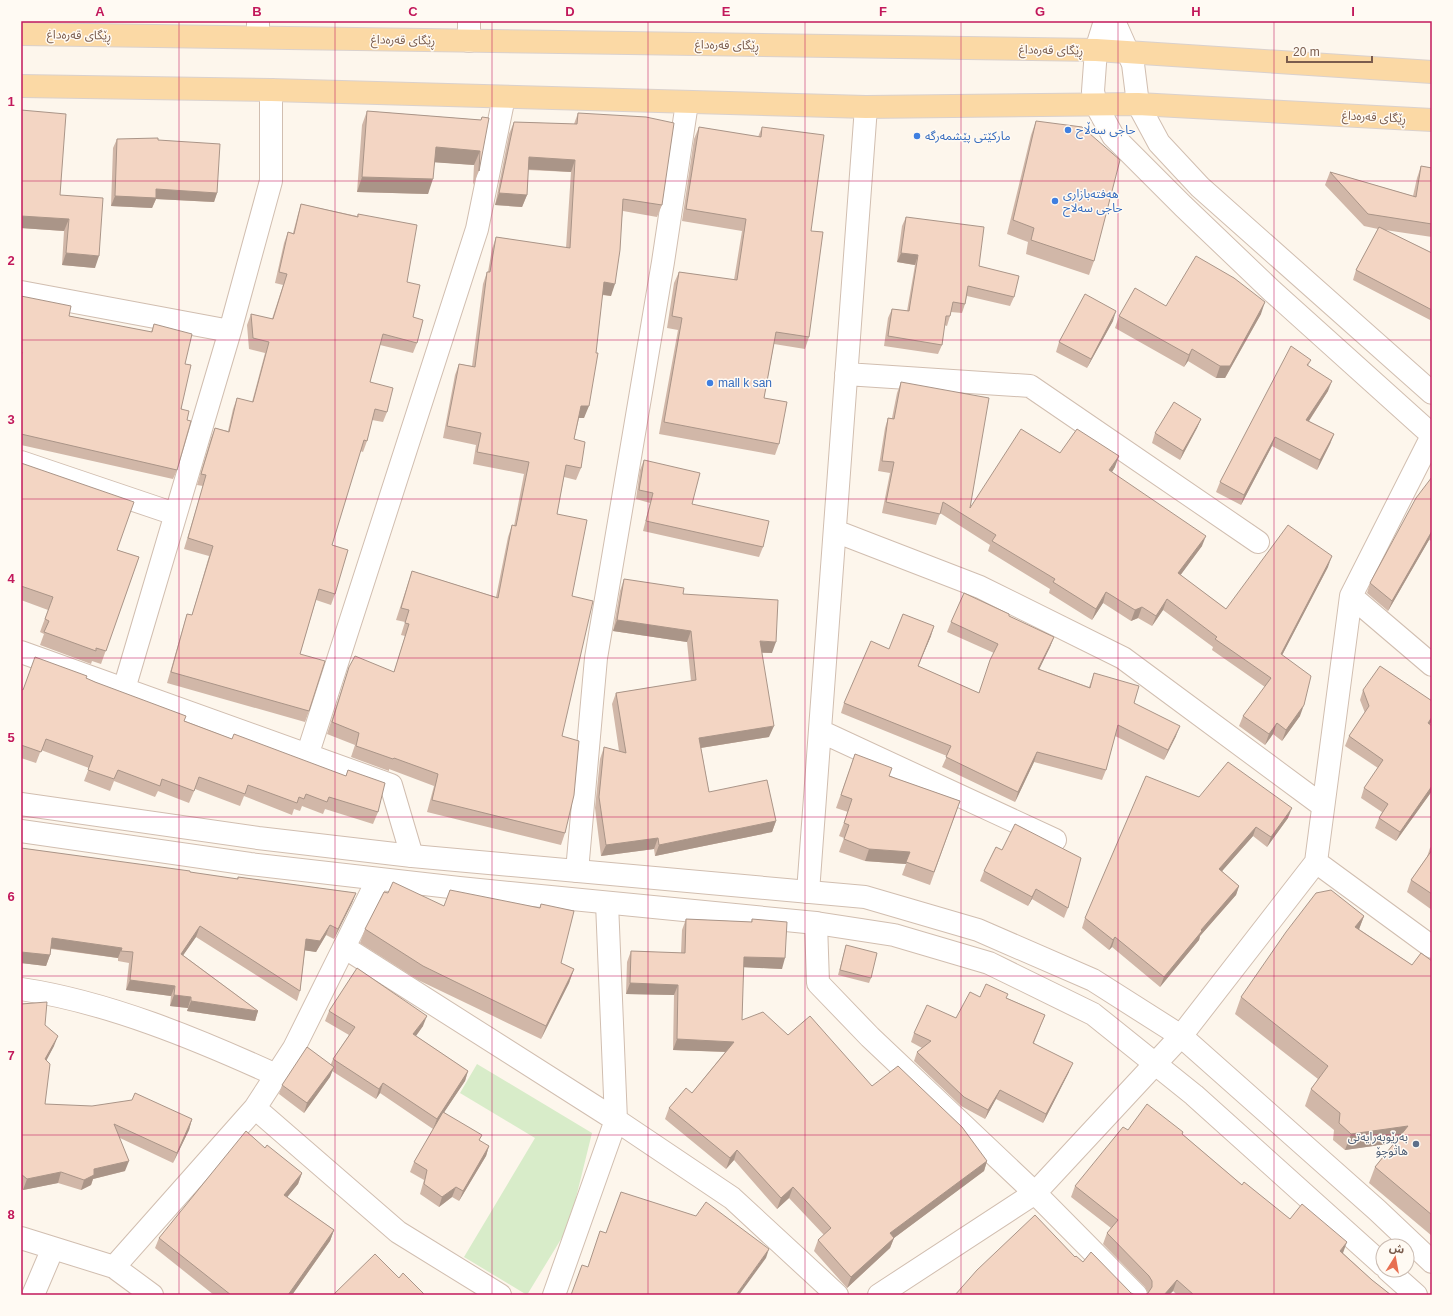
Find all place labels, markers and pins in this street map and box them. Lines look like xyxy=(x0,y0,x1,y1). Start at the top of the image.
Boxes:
place label: حاجی سەڵاح xyxy=(1076,121,1136,139)
marker: حاجی سەڵاح xyxy=(1063,125,1073,135)
place label: مارکێتی پێشمەرگە xyxy=(925,129,1011,144)
marker: مارکێتی پێشمەرگە xyxy=(912,131,922,141)
place label: هەفتەبازاری حاجی سەلاح xyxy=(1063,187,1123,217)
marker: هەفتەبازاری حاجی سەلاح xyxy=(1050,196,1060,206)
place label: mall k san xyxy=(718,376,772,390)
marker: mall k san xyxy=(705,378,715,388)
place label: بەڕێوبەرایەتی هاتوچۆ xyxy=(1348,1130,1408,1159)
marker: بەڕێوبەرایەتی هاتوچۆ xyxy=(1411,1139,1421,1149)

